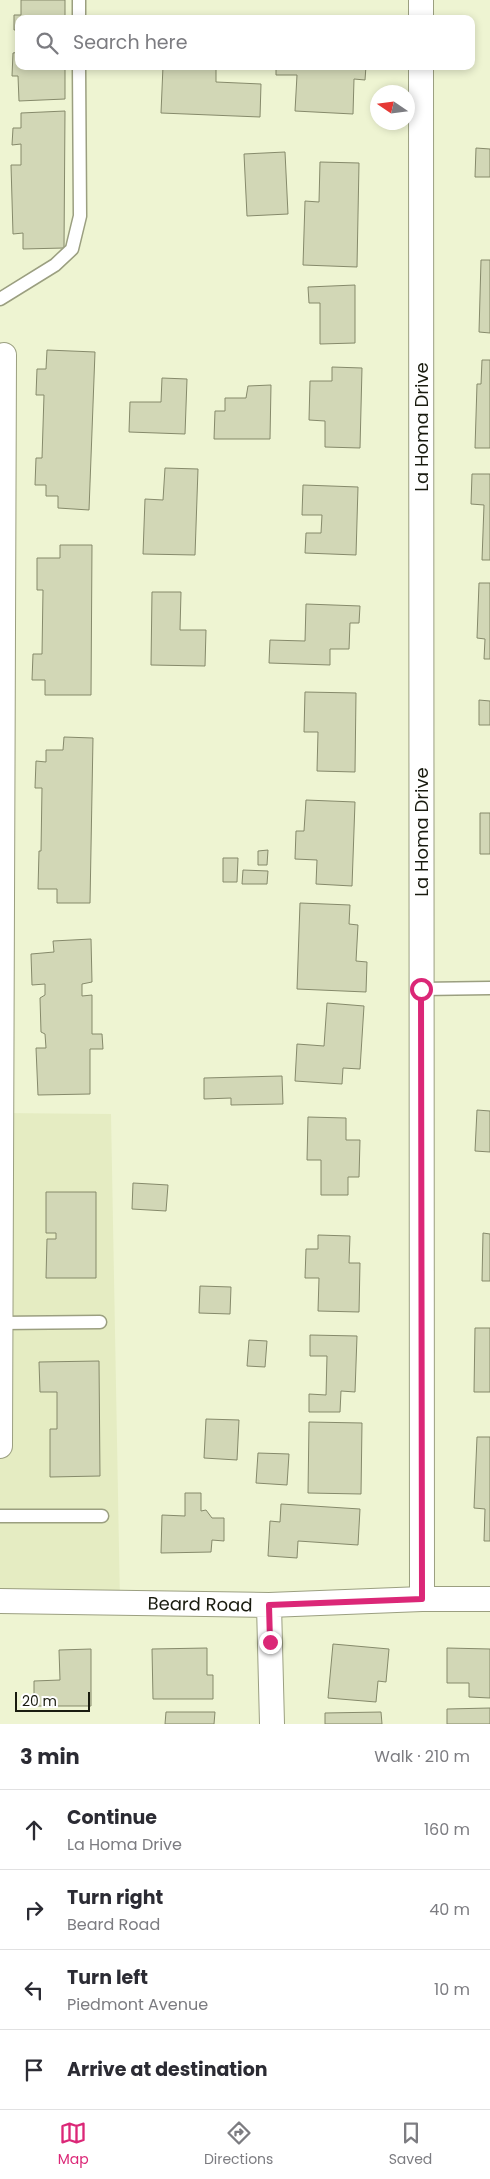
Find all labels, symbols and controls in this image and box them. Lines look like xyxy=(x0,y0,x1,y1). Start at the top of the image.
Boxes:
search box xyxy=(15,15,475,70)
icon: search xyxy=(33,29,61,57)
text: Search here xyxy=(73,29,187,56)
north arrow xyxy=(370,85,415,130)
street label: La Homa Drive xyxy=(409,362,434,492)
street label: La Homa Drive xyxy=(409,767,434,897)
route start xyxy=(410,978,433,1001)
street label: Beard Road xyxy=(147,1591,253,1617)
route end xyxy=(259,1631,282,1654)
scale bar xyxy=(15,1689,90,1712)
text: 20 m xyxy=(22,1691,57,1711)
text: 3 min xyxy=(20,1742,80,1771)
text: Walk · 210 m xyxy=(374,1745,470,1768)
text: Continue xyxy=(67,1804,157,1831)
icon: ahead xyxy=(20,1816,48,1844)
text: 160 m xyxy=(424,1818,470,1841)
text: La Homa Drive xyxy=(67,1833,182,1856)
text: Turn right xyxy=(67,1884,163,1911)
icon: right xyxy=(20,1896,48,1924)
text: 40 m xyxy=(429,1898,470,1921)
text: Beard Road xyxy=(67,1913,160,1936)
text: Turn left xyxy=(67,1964,148,1991)
icon: left xyxy=(20,1976,48,2004)
text: 10 m xyxy=(434,1978,470,2001)
text: Piedmont Avenue xyxy=(67,1993,208,2016)
icon: arrive xyxy=(20,2056,48,2084)
text: Arrive at destination xyxy=(67,2056,268,2083)
tab: Map xyxy=(58,2119,89,2170)
tab: Directions xyxy=(204,2119,273,2170)
tab: Saved xyxy=(389,2119,432,2170)

